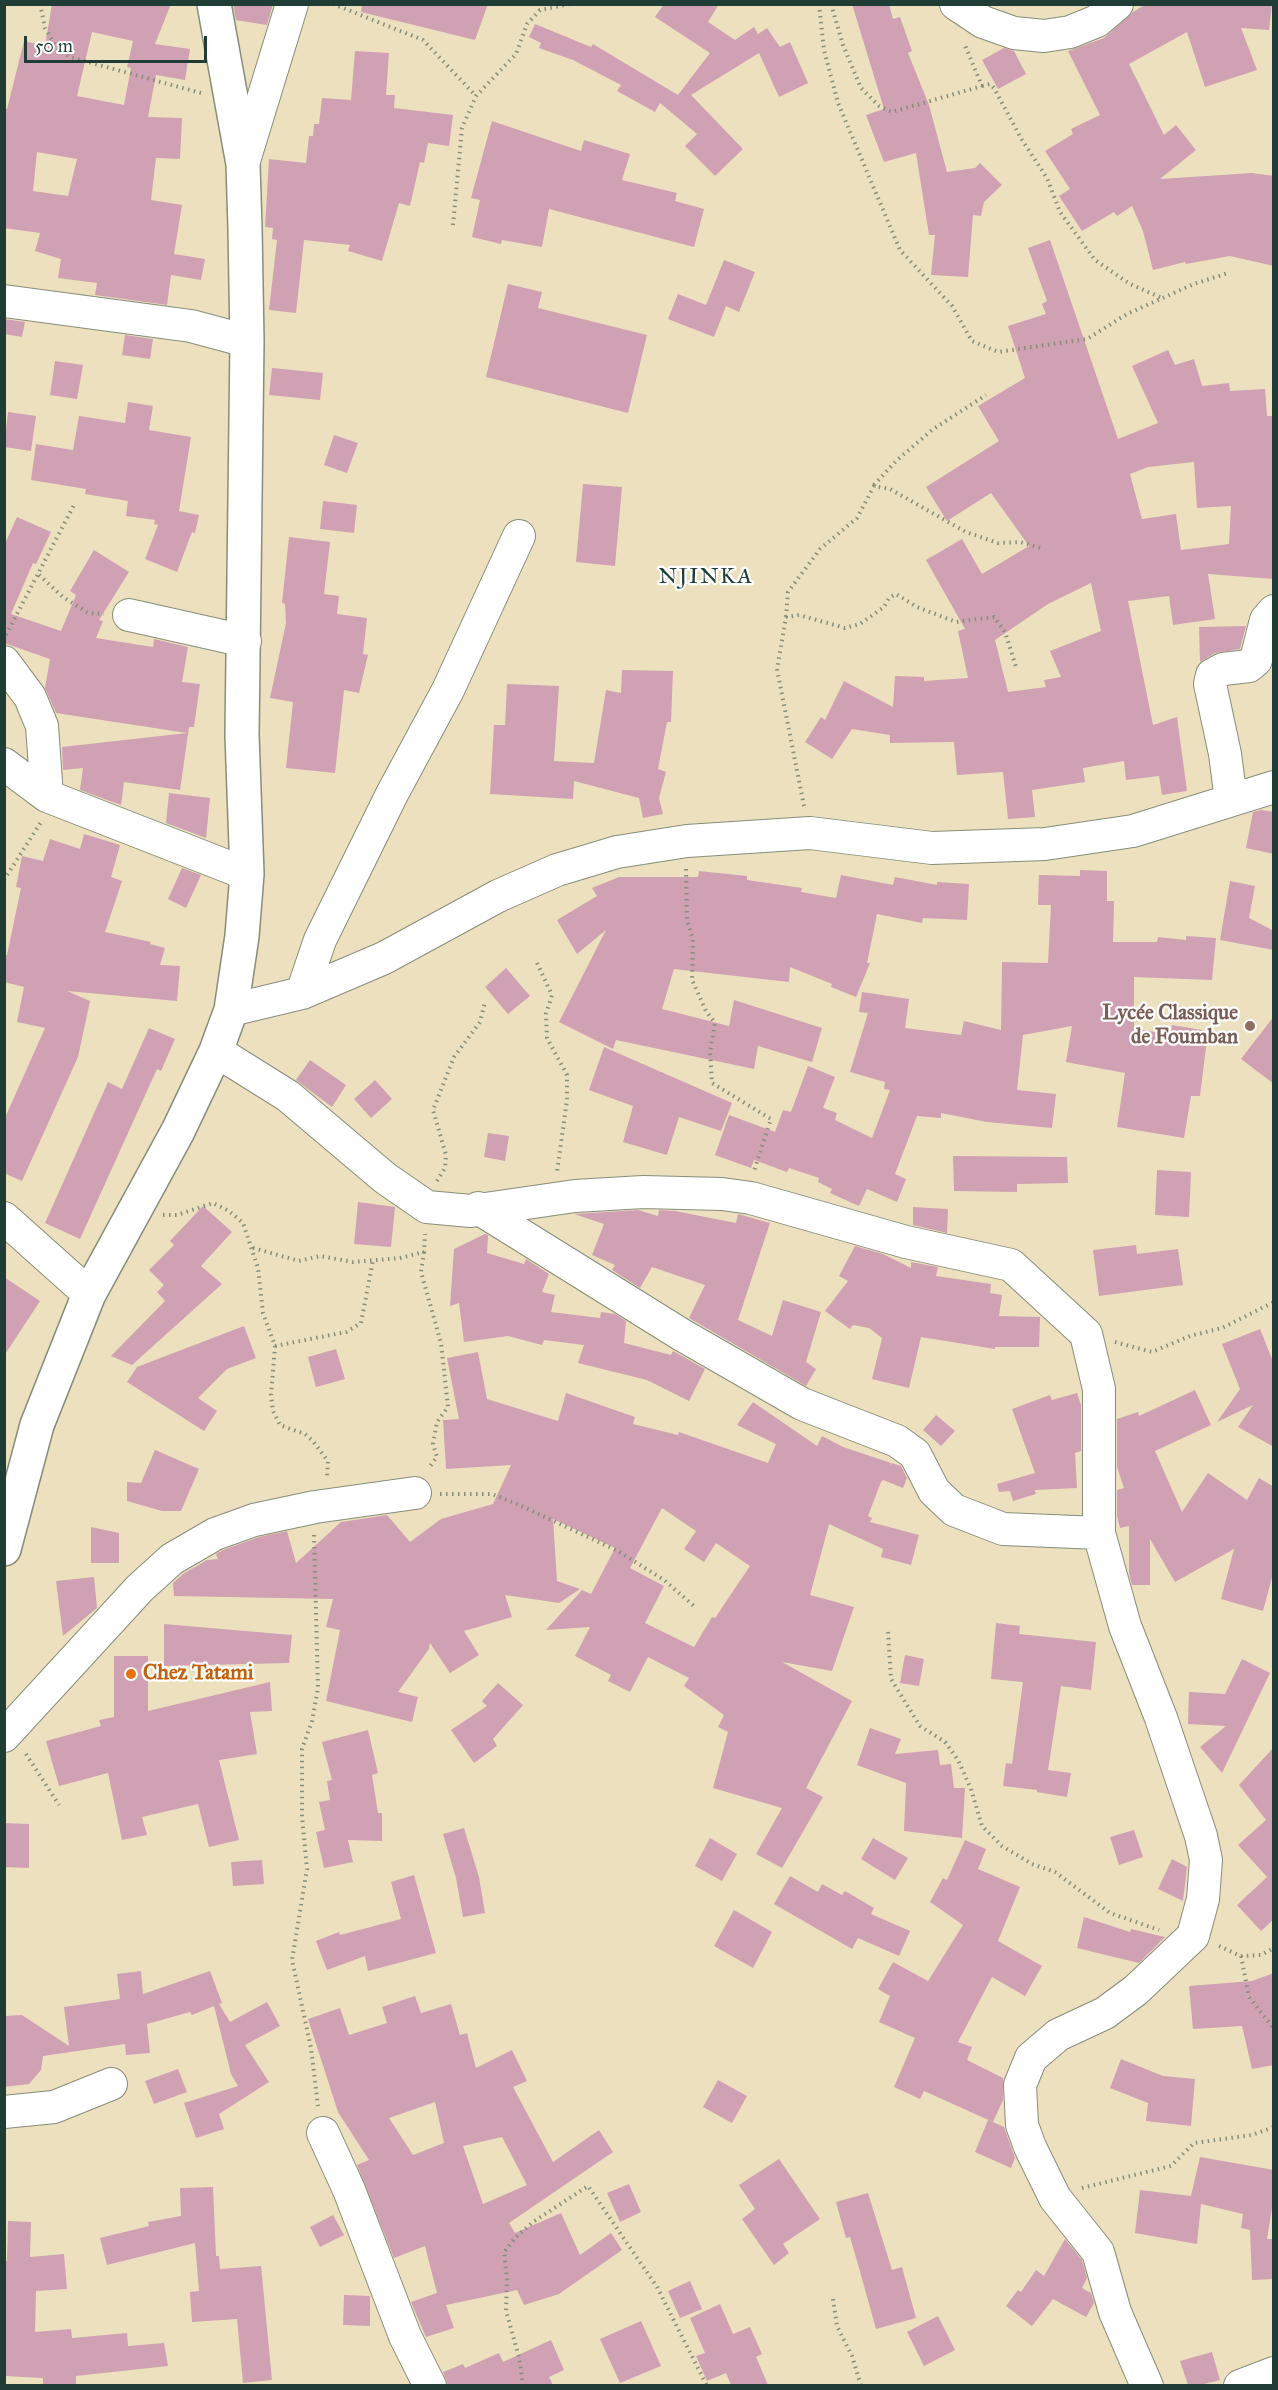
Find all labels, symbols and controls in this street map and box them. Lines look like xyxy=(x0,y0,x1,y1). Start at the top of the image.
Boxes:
scale bar xyxy=(27,24,210,62)
text: 50 m xyxy=(35,35,73,57)
district label: NJINKA xyxy=(658,565,754,591)
place label: Lycée Classique de Foumban xyxy=(1102,1001,1238,1051)
marker: Lycée Classique de Foumban xyxy=(1243,1019,1257,1033)
place label: Chez Tatami xyxy=(143,1661,254,1687)
marker: Chez Tatami xyxy=(124,1667,138,1681)

